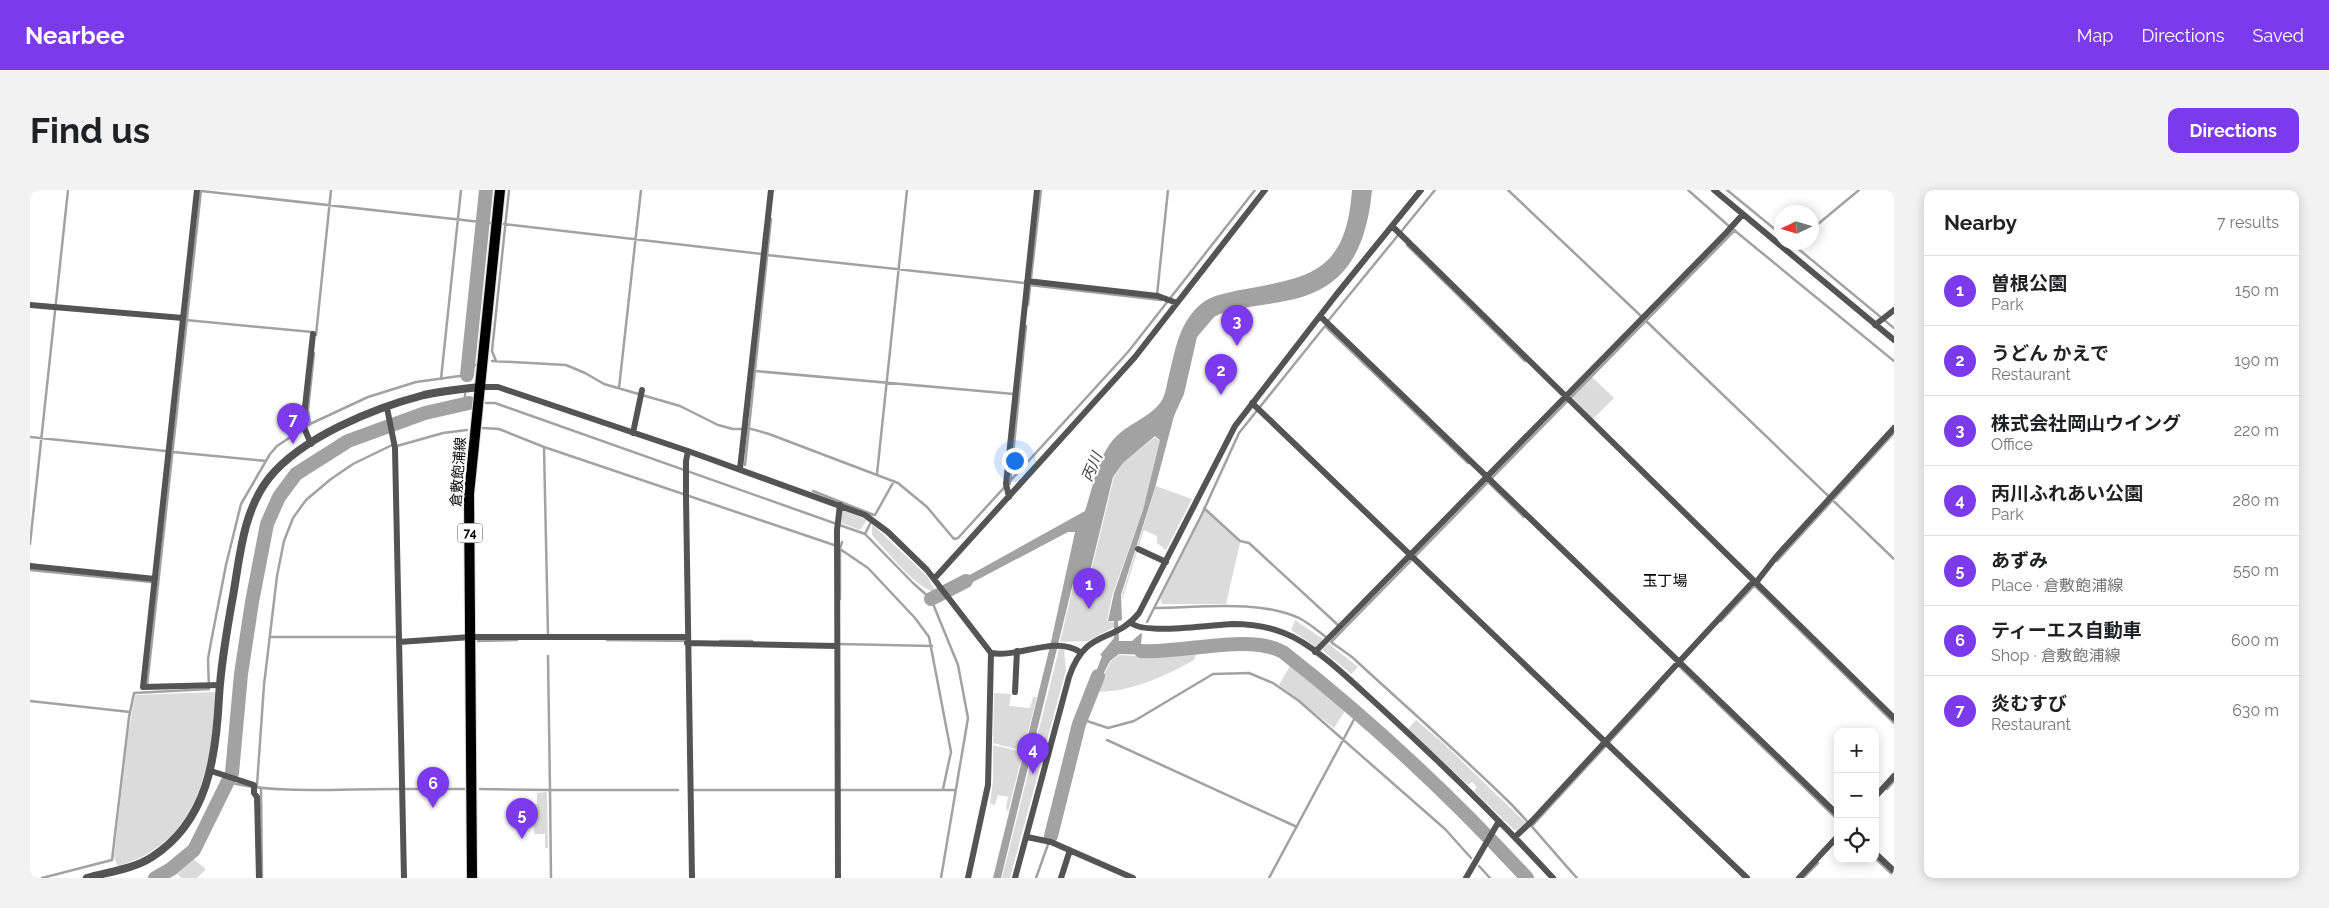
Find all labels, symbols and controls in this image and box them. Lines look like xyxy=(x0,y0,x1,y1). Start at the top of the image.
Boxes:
text: Nearbee xyxy=(25,21,125,50)
text: Map xyxy=(2077,25,2113,46)
text: Directions xyxy=(2141,25,2225,46)
text: Saved xyxy=(2253,25,2304,46)
button: Directions xyxy=(2168,108,2299,153)
text: Find us xyxy=(30,110,150,151)
north arrow xyxy=(1774,205,1819,250)
text: Nearby xyxy=(1944,210,2017,235)
text: 7 results xyxy=(2217,213,2279,232)
text: 曽根公園 xyxy=(1991,272,2067,294)
text: 1 xyxy=(1956,281,1964,300)
text: 150 m xyxy=(2235,281,2279,300)
text: Park xyxy=(1991,295,2024,314)
pin: 3 xyxy=(1221,305,1253,346)
text: うどん かえで xyxy=(1991,342,2109,364)
text: 2 xyxy=(1955,351,1965,370)
text: 190 m xyxy=(2234,351,2279,370)
pin: 2 xyxy=(1205,354,1237,395)
text: Restaurant xyxy=(1991,365,2071,384)
pin: 7 xyxy=(277,403,309,444)
text: 株式会社岡山ウイング xyxy=(1991,412,2181,434)
text: 3 xyxy=(1956,421,1964,440)
text: 220 m xyxy=(2234,421,2279,440)
text: Office xyxy=(1991,435,2033,454)
street label: 倉敷飽浦線 xyxy=(448,437,468,507)
your location xyxy=(1002,448,1028,474)
water label: 丙川 xyxy=(1078,448,1107,484)
text: 丙川ふれあい公園 xyxy=(1991,482,2143,504)
text: 4 xyxy=(1955,491,1965,510)
text: 280 m xyxy=(2233,491,2279,510)
text: Park xyxy=(1991,505,2024,524)
road number: 74 xyxy=(458,523,482,542)
text: あずみ xyxy=(1991,549,2048,571)
text: 5 xyxy=(1956,561,1964,580)
text: 550 m xyxy=(2233,561,2279,580)
pin: 1 xyxy=(1073,568,1105,609)
district label: 玉丁場 xyxy=(1642,572,1688,590)
text: Place · 倉敷飽浦線 xyxy=(1991,576,2123,595)
text: ティーエス自動車 xyxy=(1991,619,2142,641)
text: 6 xyxy=(1955,631,1965,650)
text: 600 m xyxy=(2231,631,2279,650)
text: Shop · 倉敷飽浦線 xyxy=(1991,646,2121,665)
text: 炎むすび xyxy=(1991,692,2067,714)
text: 7 xyxy=(1956,701,1964,720)
text: 630 m xyxy=(2232,701,2279,720)
text: Restaurant xyxy=(1991,715,2071,734)
map controls xyxy=(1834,728,1879,863)
button: + xyxy=(1834,728,1879,773)
pin: 4 xyxy=(1017,733,1049,774)
pin: 6 xyxy=(417,767,449,808)
button: − xyxy=(1834,773,1879,818)
pin: 5 xyxy=(506,798,538,839)
button: locate xyxy=(1834,818,1879,863)

